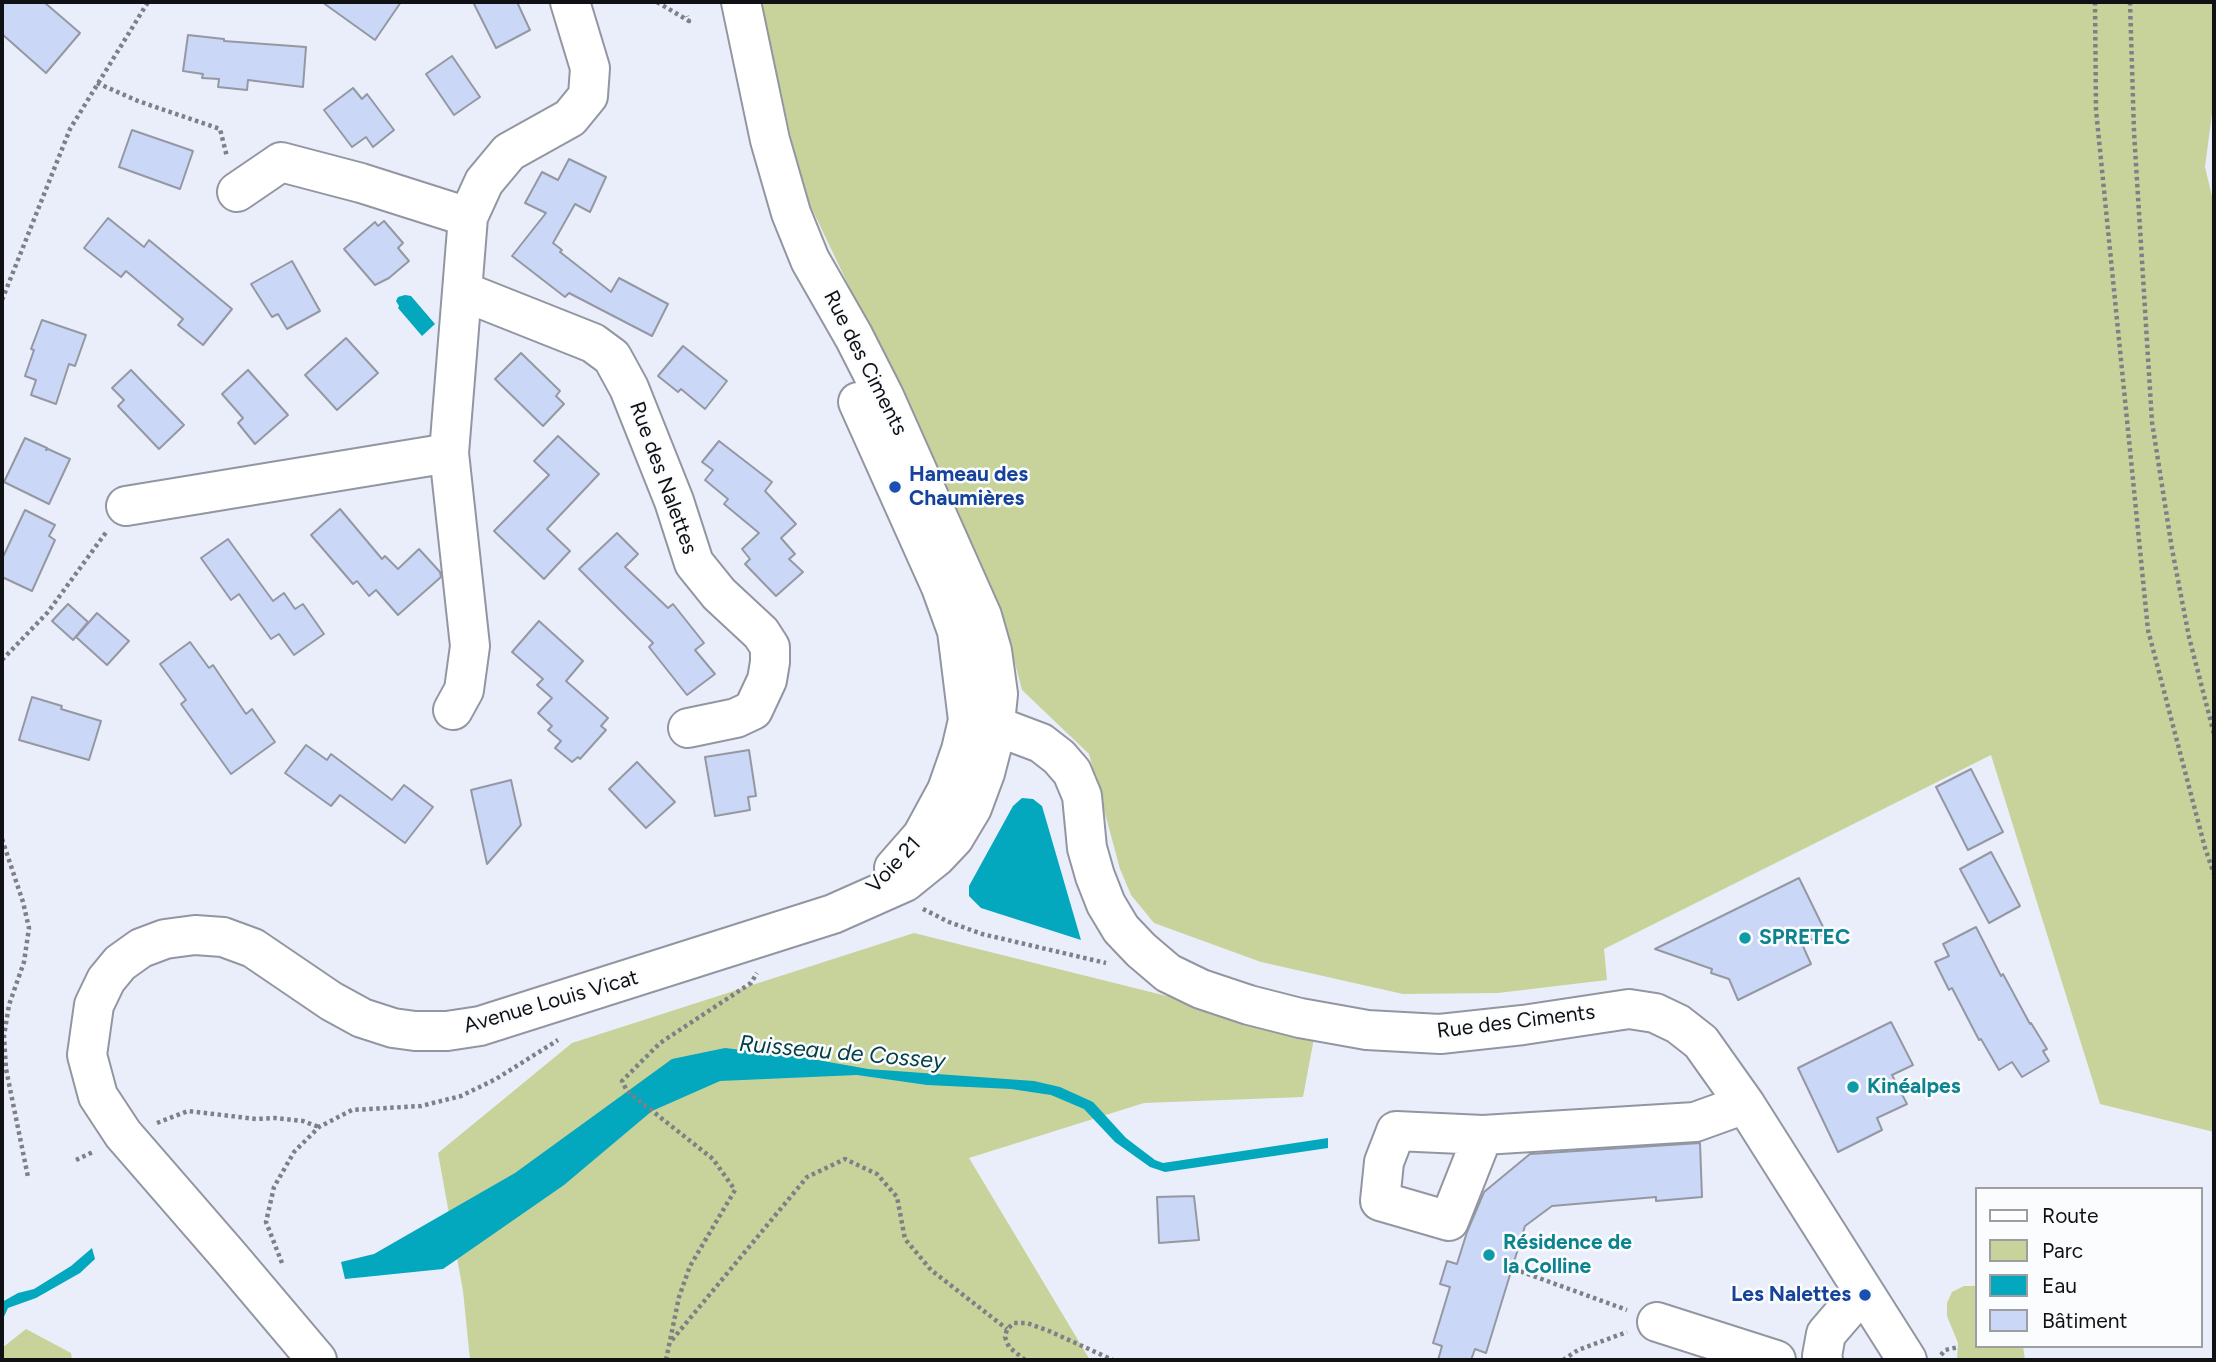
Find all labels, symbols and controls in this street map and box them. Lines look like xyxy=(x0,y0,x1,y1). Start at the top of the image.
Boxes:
street label: Rue des Ciments xyxy=(818,286,912,440)
street label: Rue des Nalettes xyxy=(624,398,702,558)
place label: Hameau des Chaumières xyxy=(909,462,1028,512)
marker: Hameau des Chaumières xyxy=(887,479,903,495)
street label: Voie 21 xyxy=(862,832,926,898)
place label: SPRETEC xyxy=(1759,925,1850,951)
marker: SPRETEC xyxy=(1737,930,1753,946)
street label: Avenue Louis Vicat xyxy=(461,965,641,1039)
street label: Rue des Ciments xyxy=(1436,1000,1596,1044)
water label: Ruisseau de Cossey xyxy=(738,1030,946,1076)
place label: Kinéalpes xyxy=(1867,1074,1961,1100)
marker: Kinéalpes xyxy=(1845,1079,1861,1095)
legend xyxy=(1974,1187,2202,1348)
text: Route xyxy=(2042,1203,2098,1228)
place label: Résidence de la Colline xyxy=(1503,1230,1632,1280)
text: Parc xyxy=(2042,1238,2083,1263)
marker: Résidence de la Colline xyxy=(1481,1247,1497,1263)
text: Eau xyxy=(2042,1273,2077,1298)
place label: Les Nalettes xyxy=(1731,1282,1851,1308)
marker: Les Nalettes xyxy=(1857,1287,1873,1303)
text: Bâtiment xyxy=(2042,1308,2127,1333)

